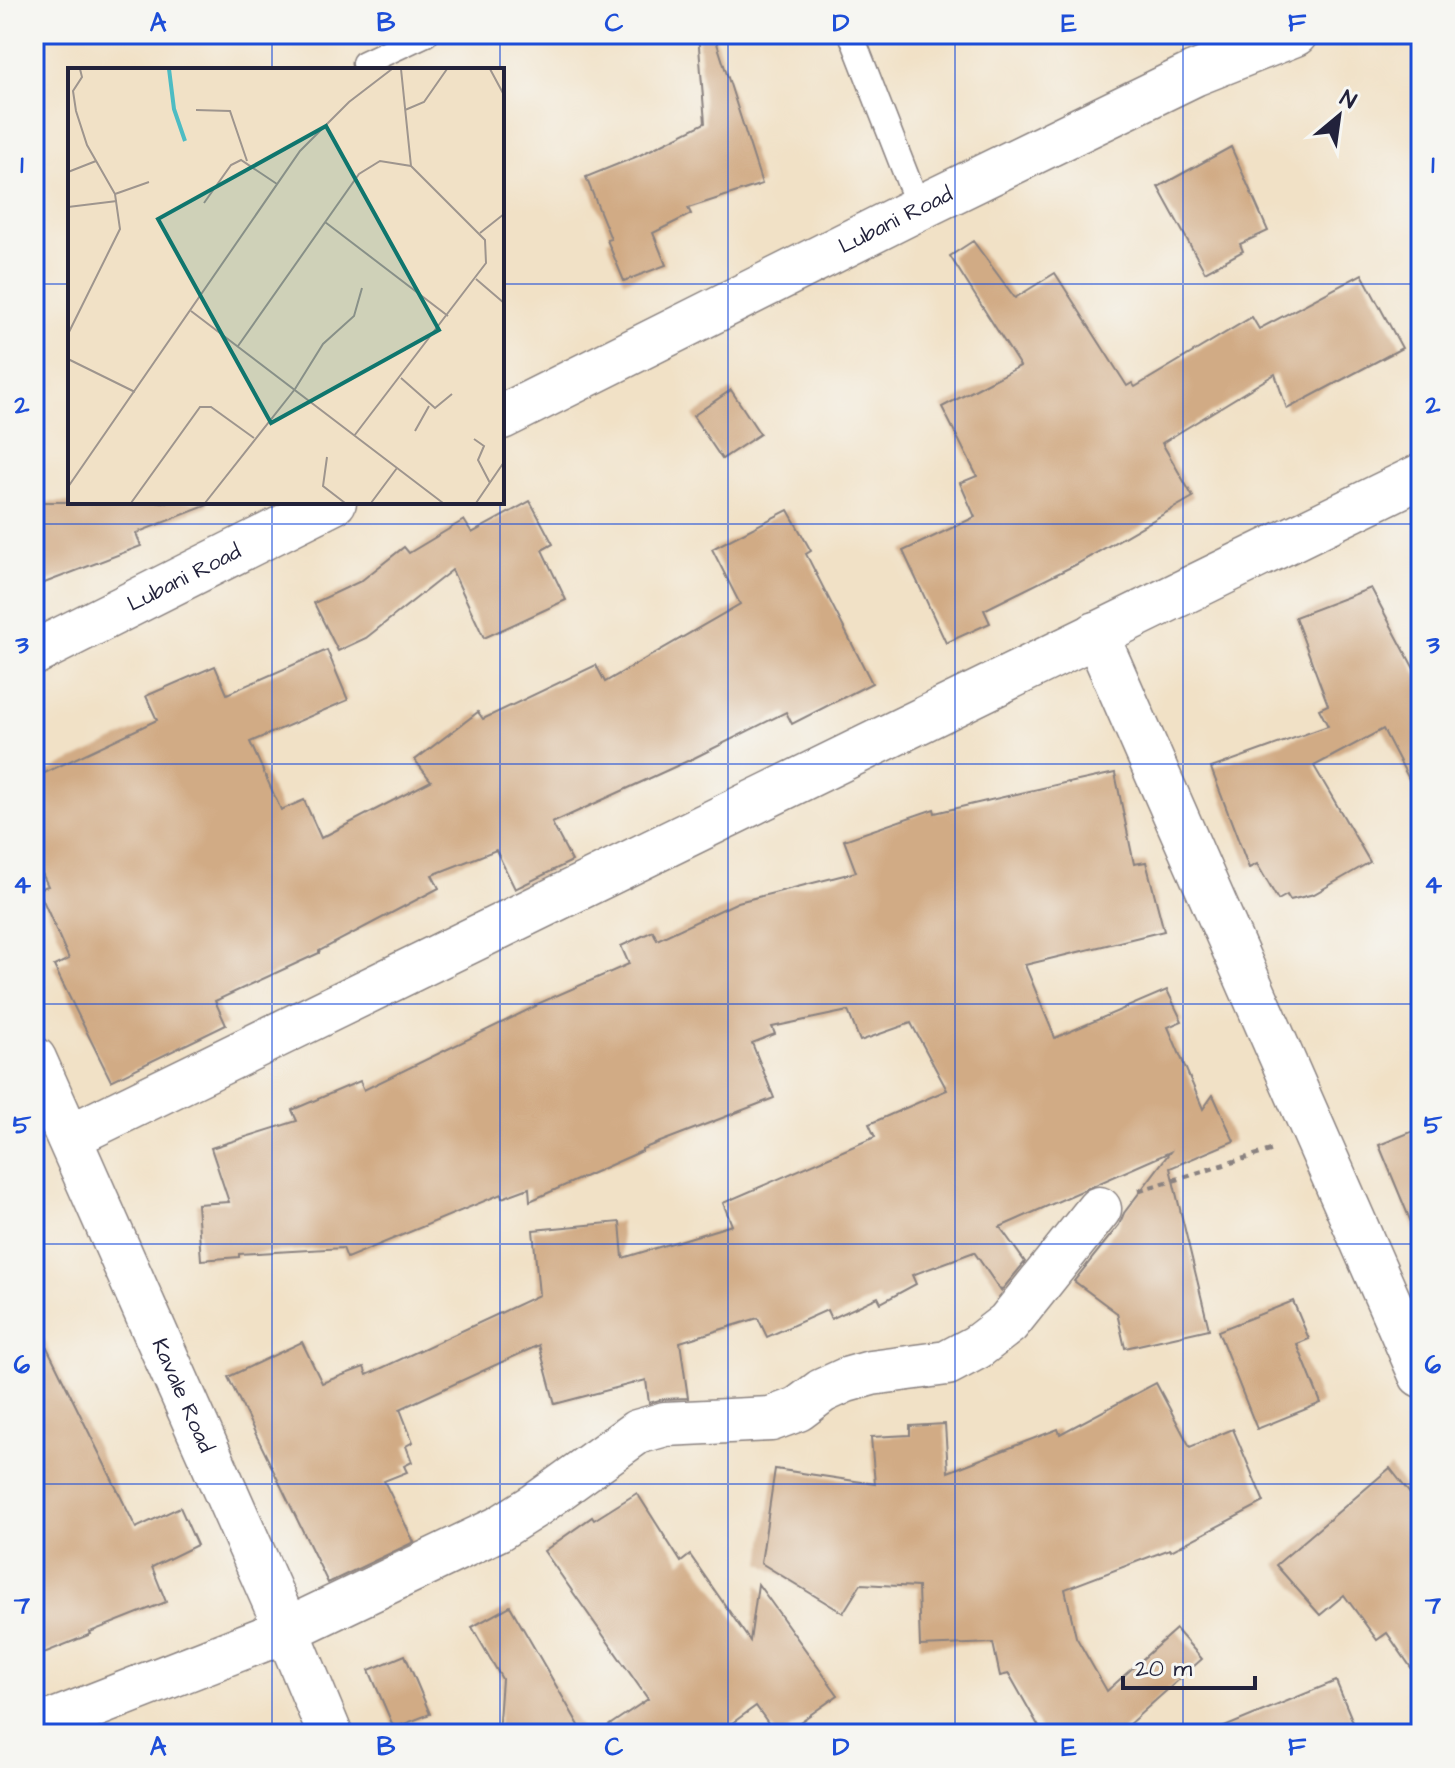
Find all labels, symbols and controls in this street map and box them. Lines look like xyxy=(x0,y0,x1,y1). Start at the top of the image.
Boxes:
text: A xyxy=(150,5,167,41)
text: B xyxy=(377,5,396,41)
text: C xyxy=(605,5,624,41)
text: D xyxy=(833,5,850,41)
text: E xyxy=(1061,5,1077,41)
text: F xyxy=(1288,5,1307,41)
inset map xyxy=(68,68,504,504)
north arrow xyxy=(1299,76,1379,156)
text: N xyxy=(1334,83,1362,117)
text: 1 xyxy=(20,147,24,183)
text: 1 xyxy=(1431,147,1435,183)
street label: Lubani Road xyxy=(833,179,958,261)
text: 2 xyxy=(14,387,30,423)
text: 2 xyxy=(1425,387,1441,423)
street label: Lubani Road xyxy=(122,536,246,619)
text: 3 xyxy=(14,627,29,663)
text: 3 xyxy=(1425,627,1440,663)
text: 4 xyxy=(13,867,31,903)
text: 4 xyxy=(1424,867,1442,903)
text: 5 xyxy=(13,1107,32,1143)
text: 5 xyxy=(1424,1107,1443,1143)
street label: Kavale Road xyxy=(144,1333,222,1457)
text: 6 xyxy=(14,1347,31,1383)
text: 6 xyxy=(1425,1347,1442,1383)
text: 7 xyxy=(13,1587,30,1623)
text: 7 xyxy=(1424,1587,1441,1623)
scale bar xyxy=(1123,1640,1255,1690)
text: 20 m xyxy=(1135,1652,1192,1686)
text: A xyxy=(150,1729,167,1765)
text: B xyxy=(377,1729,396,1765)
text: C xyxy=(605,1729,624,1765)
text: D xyxy=(833,1729,850,1765)
text: E xyxy=(1061,1729,1077,1765)
text: F xyxy=(1288,1729,1307,1765)

